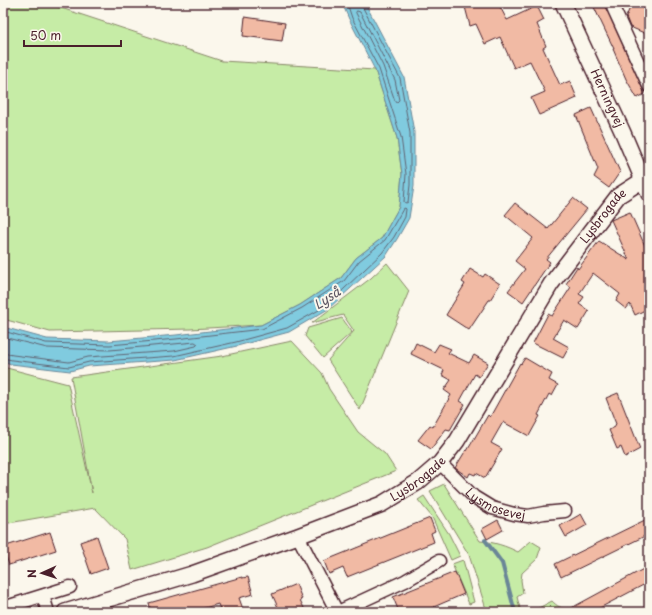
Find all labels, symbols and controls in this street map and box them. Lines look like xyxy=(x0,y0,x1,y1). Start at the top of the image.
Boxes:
scale bar xyxy=(24,22,121,48)
text: 50 m xyxy=(30,26,61,44)
street label: Herningvej xyxy=(587,66,629,130)
street label: Lysbrogade xyxy=(575,183,629,247)
water label: Lyså xyxy=(310,281,345,313)
street label: Lysbrogade xyxy=(386,452,450,505)
street label: Lysmosevej xyxy=(462,483,527,524)
north arrow xyxy=(22,553,62,593)
text: N xyxy=(23,568,40,578)

